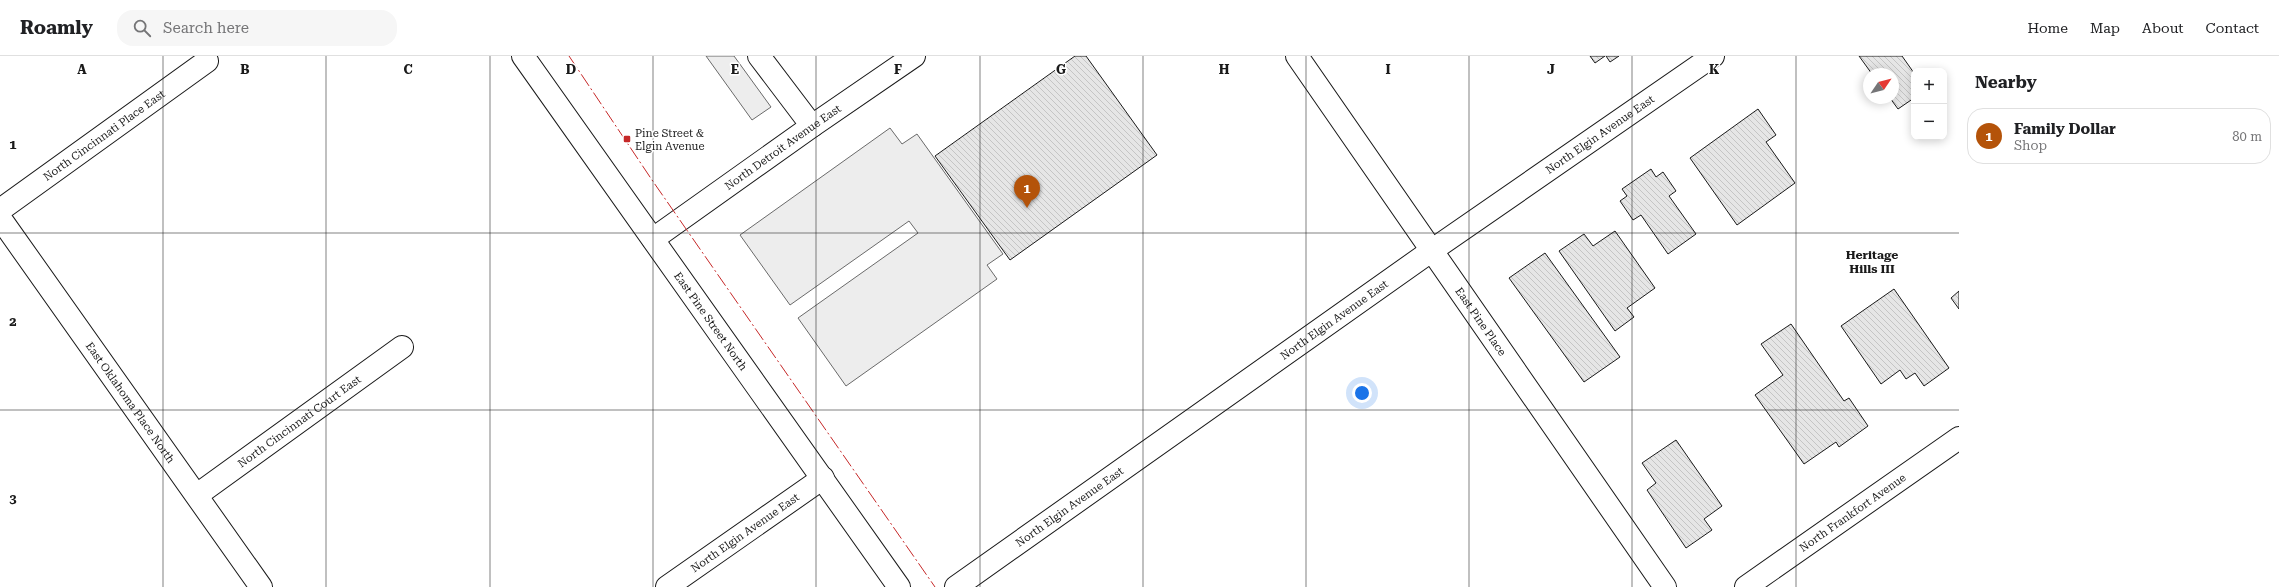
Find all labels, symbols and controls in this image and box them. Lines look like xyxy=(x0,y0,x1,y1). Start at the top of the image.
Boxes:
search box xyxy=(117,10,397,46)
text: Roamly xyxy=(20,16,93,39)
icon: search xyxy=(131,17,153,39)
text: Search here xyxy=(163,19,249,37)
text: Home xyxy=(2027,20,2068,36)
text: Map xyxy=(2090,20,2120,36)
text: About xyxy=(2142,20,2184,36)
text: Contact xyxy=(2206,20,2259,36)
text: A xyxy=(77,62,87,77)
text: B xyxy=(240,62,250,77)
text: C xyxy=(403,62,413,77)
text: D xyxy=(566,62,576,77)
text: E xyxy=(731,62,739,77)
text: F xyxy=(894,62,902,77)
text: G xyxy=(1056,62,1066,77)
text: H xyxy=(1219,62,1230,77)
text: I xyxy=(1385,62,1391,77)
text: J xyxy=(1547,62,1555,77)
text: K xyxy=(1709,62,1720,77)
north arrow xyxy=(1863,68,1899,104)
map controls xyxy=(1911,68,1947,140)
button: + xyxy=(1911,68,1947,104)
text: Nearby xyxy=(1975,72,2037,92)
street label: North Cincinnati Place East xyxy=(41,87,167,183)
street label: North Elgin Avenue East xyxy=(1543,92,1657,176)
street label: North Detroit Avenue East xyxy=(722,102,843,193)
button: − xyxy=(1911,104,1947,140)
text: Family Dollar xyxy=(2014,120,2116,138)
place label: Pine Street & Elgin Avenue xyxy=(635,127,705,153)
text: 1 xyxy=(1985,129,1993,144)
text: 80 m xyxy=(2232,129,2262,144)
marker: Pine Street & Elgin Avenue xyxy=(622,134,632,144)
text: 1 xyxy=(9,137,17,152)
text: Shop xyxy=(2014,138,2047,153)
pin: 1 xyxy=(1014,175,1040,208)
district label: Heritage Hills III xyxy=(1846,248,1898,276)
street label: East Pine Street North xyxy=(672,270,750,373)
street label: North Elgin Avenue East xyxy=(1278,277,1390,362)
street label: East Pine Place xyxy=(1453,285,1509,358)
text: 2 xyxy=(9,314,17,329)
street label: East Oklahoma Place North xyxy=(83,339,178,466)
street label: North Cincinnati Court East xyxy=(235,372,363,470)
your location xyxy=(1352,383,1372,403)
street label: North Elgin Avenue East xyxy=(1013,464,1126,549)
street label: North Frankfort Avenue xyxy=(1797,471,1908,554)
street label: North Elgin Avenue East xyxy=(688,490,801,575)
text: 3 xyxy=(9,491,17,506)

